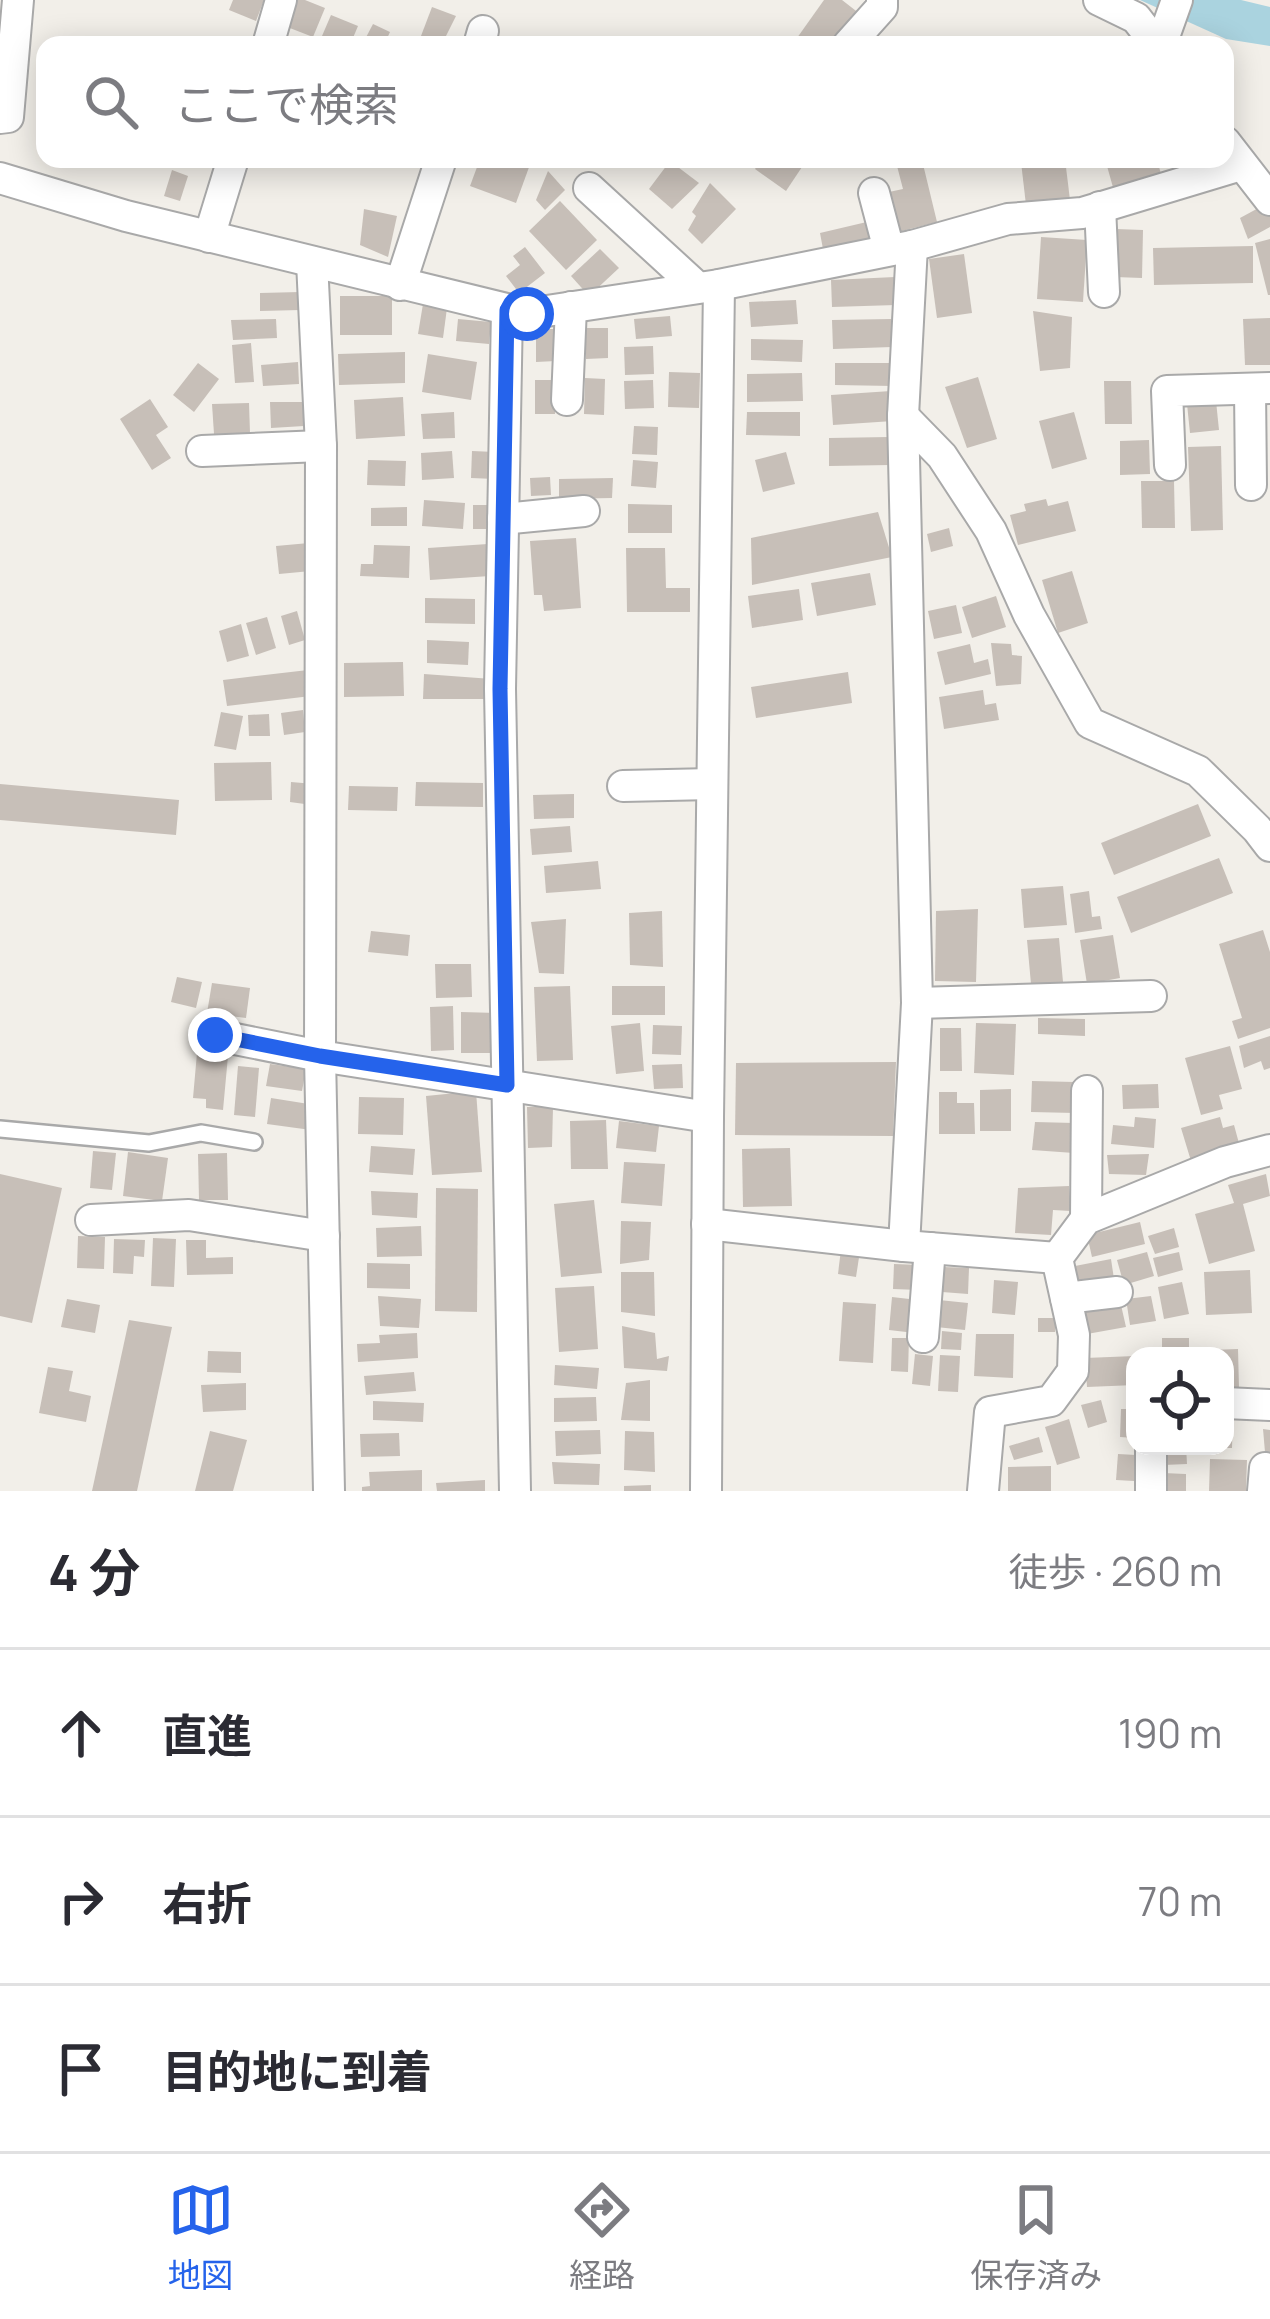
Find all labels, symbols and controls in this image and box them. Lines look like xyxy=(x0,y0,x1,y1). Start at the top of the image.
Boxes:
search box xyxy=(36,36,1234,168)
icon: search xyxy=(78,69,144,135)
text: ここで検索 xyxy=(174,73,399,135)
route start xyxy=(500,287,554,341)
route end xyxy=(188,1008,242,1062)
map controls xyxy=(1126,1347,1234,1455)
button: locate xyxy=(1126,1347,1234,1455)
text: 4 分 xyxy=(48,1537,140,1606)
text: 徒歩 · 260 m xyxy=(1008,1544,1222,1598)
icon: ahead xyxy=(48,1700,114,1766)
text: 直進 xyxy=(162,1704,252,1766)
text: 190 m xyxy=(1118,1706,1222,1760)
icon: right xyxy=(48,1868,114,1934)
text: 右折 xyxy=(162,1872,252,1934)
text: 70 m xyxy=(1138,1874,1222,1928)
icon: arrive xyxy=(48,2036,114,2102)
text: 目的地に到着 xyxy=(162,2040,432,2102)
tab: 地図 xyxy=(168,2177,234,2297)
tab: 経路 xyxy=(569,2177,635,2297)
tab: 保存済み xyxy=(970,2177,1102,2297)

